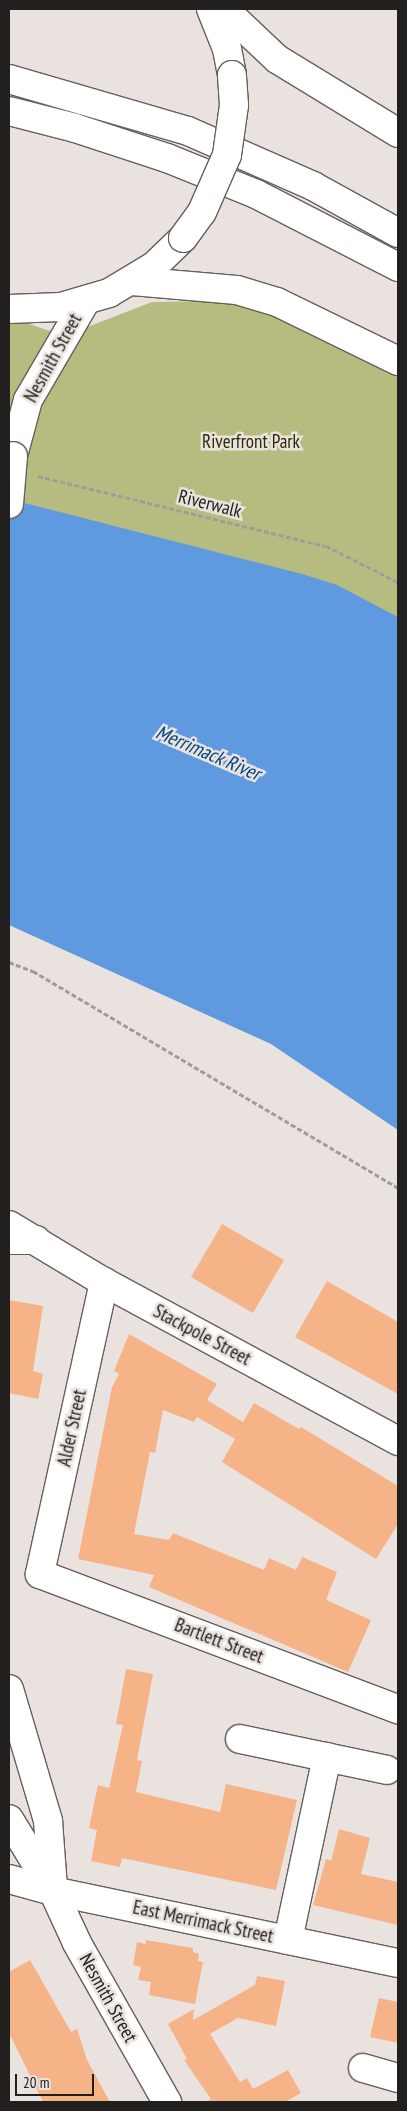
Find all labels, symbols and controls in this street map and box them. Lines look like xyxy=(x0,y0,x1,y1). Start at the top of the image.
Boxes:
street label: Nesmith Street xyxy=(19,310,87,406)
park label: Riverfront Park xyxy=(202,431,300,453)
street label: Riverwalk xyxy=(176,485,244,523)
water label: Merrimack River xyxy=(152,720,264,786)
street label: Stackpole Street xyxy=(149,1300,255,1370)
street label: Alder Street xyxy=(53,1387,91,1469)
street label: Bartlett Street xyxy=(171,1614,267,1668)
street label: East Merrimack Street xyxy=(131,1896,275,1948)
street label: Nesmith Street xyxy=(74,1950,142,2046)
scale bar xyxy=(18,2064,96,2096)
text: 20 m xyxy=(23,2073,49,2092)

